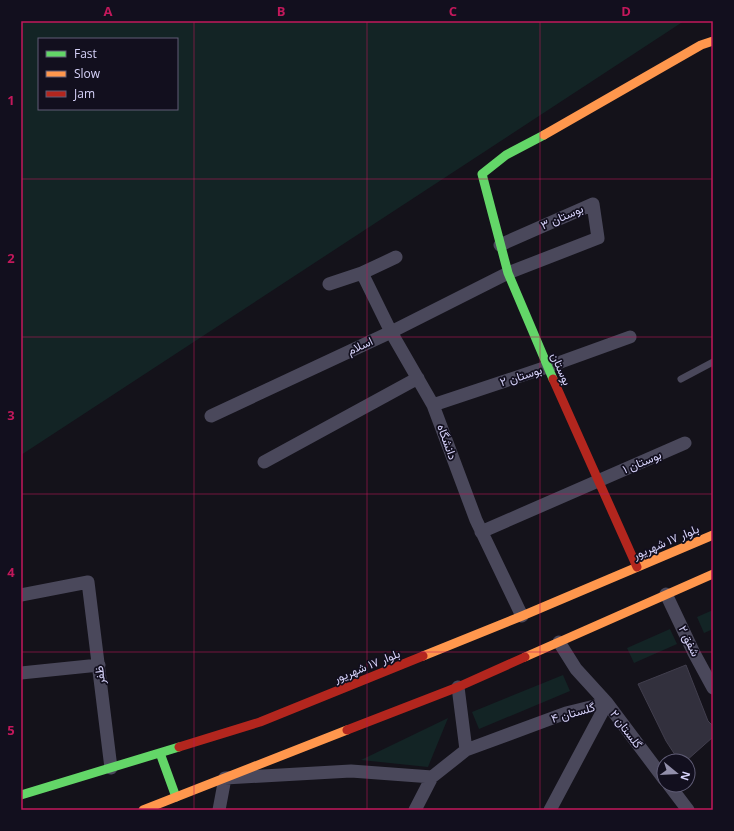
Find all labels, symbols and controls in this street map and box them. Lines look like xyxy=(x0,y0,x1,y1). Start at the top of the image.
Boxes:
text: A xyxy=(104,2,113,20)
text: B xyxy=(277,2,286,20)
text: C xyxy=(449,2,457,20)
text: D xyxy=(621,2,631,20)
legend xyxy=(38,38,178,110)
text: Fast xyxy=(74,45,97,62)
text: Slow xyxy=(74,65,101,82)
text: Jam xyxy=(73,85,95,102)
text: 1 xyxy=(7,91,15,109)
street label: بوستان ۳ xyxy=(538,200,586,234)
text: 2 xyxy=(7,249,15,267)
street label: اسلام xyxy=(344,332,375,359)
street label: بوستان xyxy=(547,350,576,388)
street label: بوستان ۲ xyxy=(497,361,544,390)
text: 3 xyxy=(7,406,15,424)
street label: دانشگاه xyxy=(433,422,462,462)
street label: بوستان ۱ xyxy=(620,446,664,477)
street label: بلوار ١٧ شهریور xyxy=(629,520,701,563)
text: 4 xyxy=(7,563,15,581)
street label: شفق ۲ xyxy=(675,622,704,659)
street label: بلوار ١٧ شهریور xyxy=(330,644,403,687)
street label: ظفر xyxy=(90,665,109,686)
street label: گلستان ۴ xyxy=(549,698,597,727)
street label: گلستان ۲ xyxy=(606,706,647,752)
text: 5 xyxy=(7,721,15,739)
north arrow xyxy=(656,753,696,793)
text: N xyxy=(677,770,695,783)

